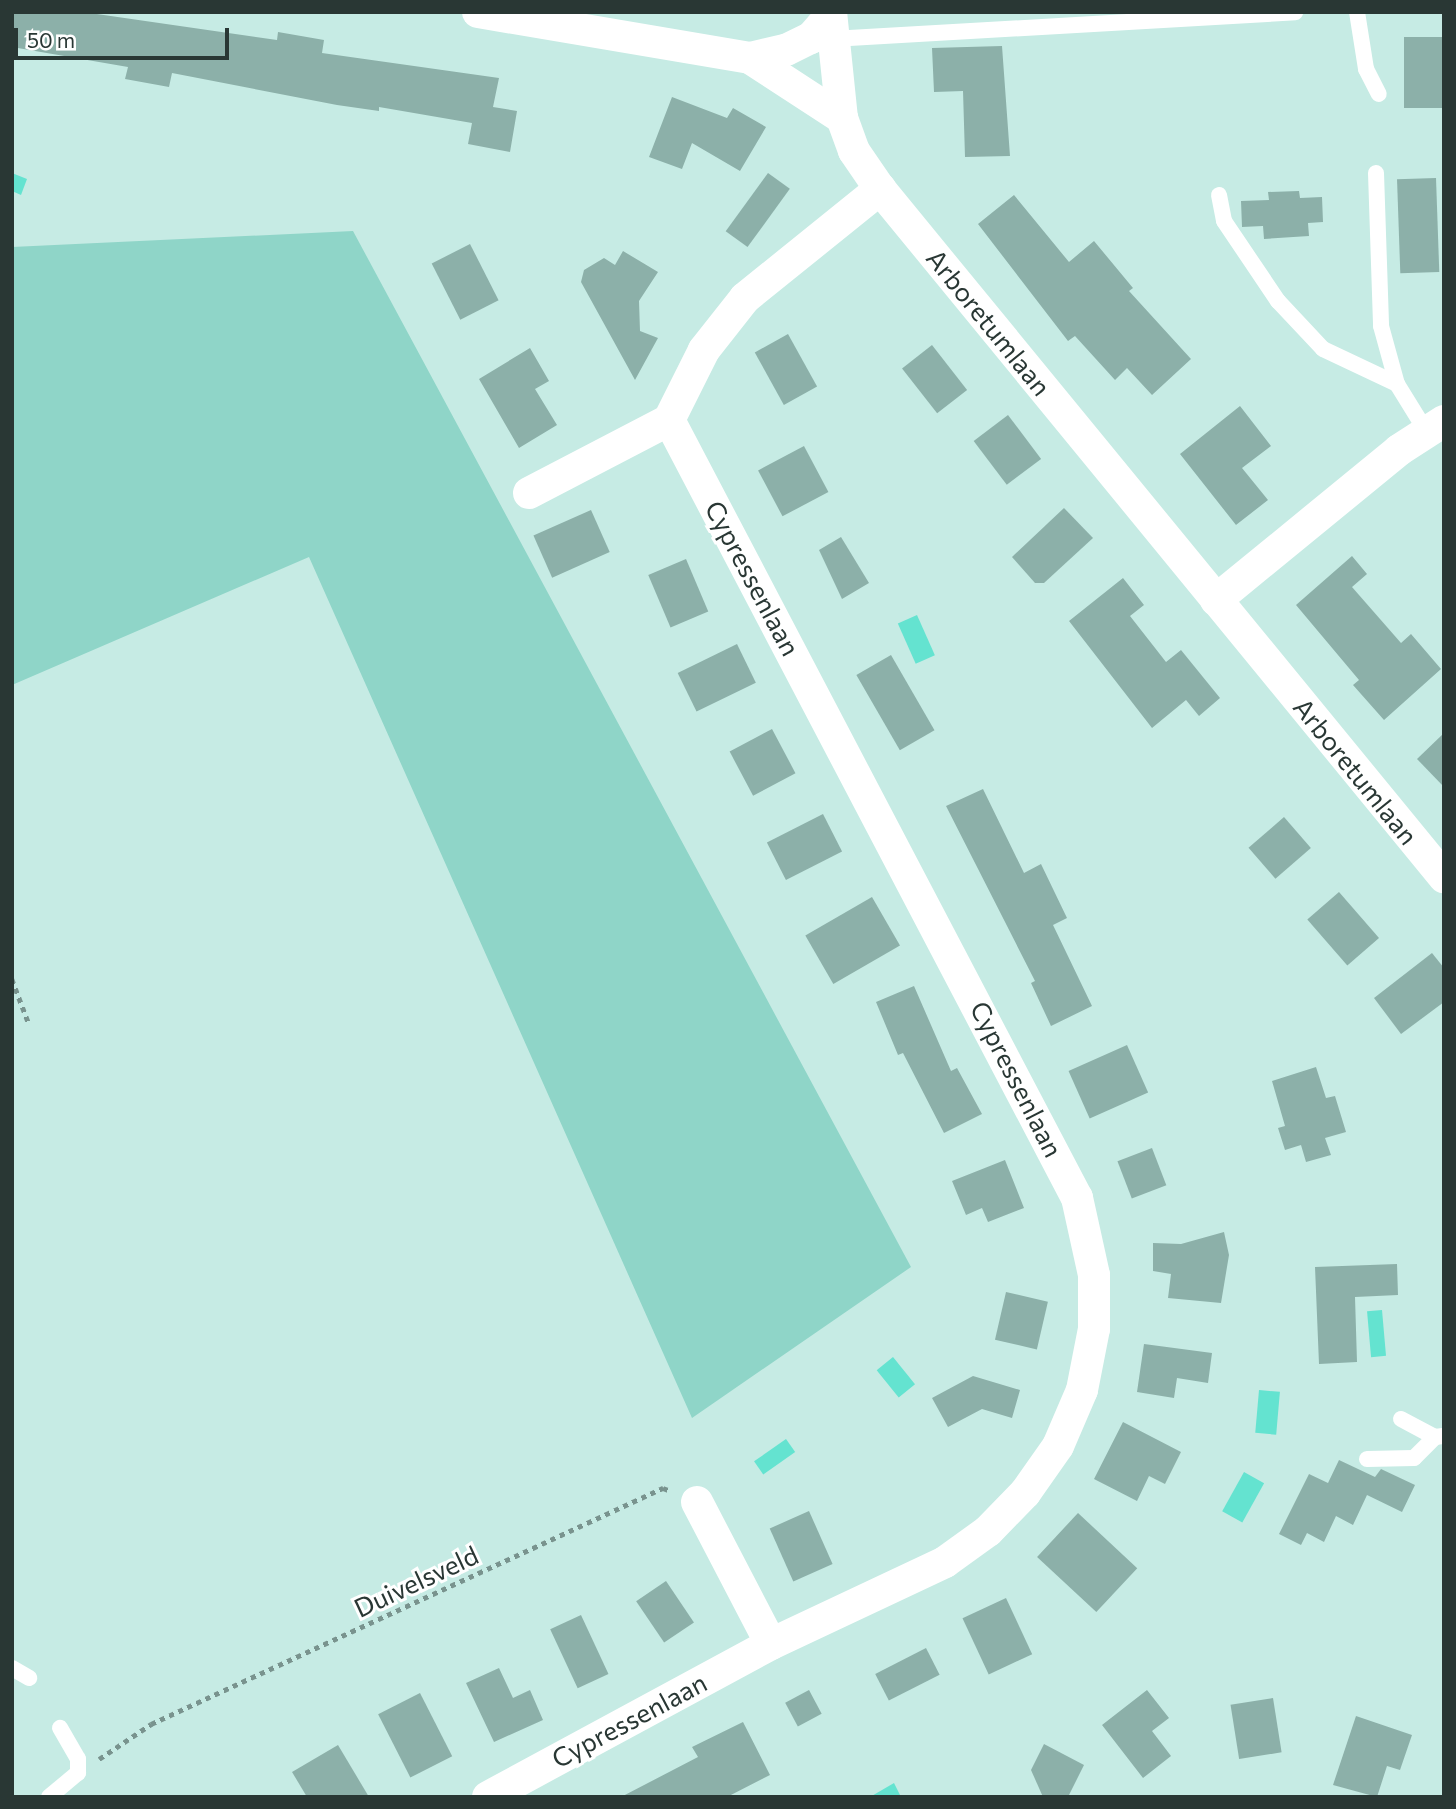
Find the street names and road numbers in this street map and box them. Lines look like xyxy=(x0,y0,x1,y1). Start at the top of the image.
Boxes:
street label: Arboretumlaan xyxy=(920,243,1058,401)
street label: Cypressenlaan xyxy=(699,495,807,661)
street label: Arboretumlaan xyxy=(1287,692,1425,850)
street label: Cypressenlaan xyxy=(964,996,1070,1162)
street label: Duivelsveld xyxy=(349,1539,483,1623)
street label: Cypressenlaan xyxy=(546,1666,712,1774)

